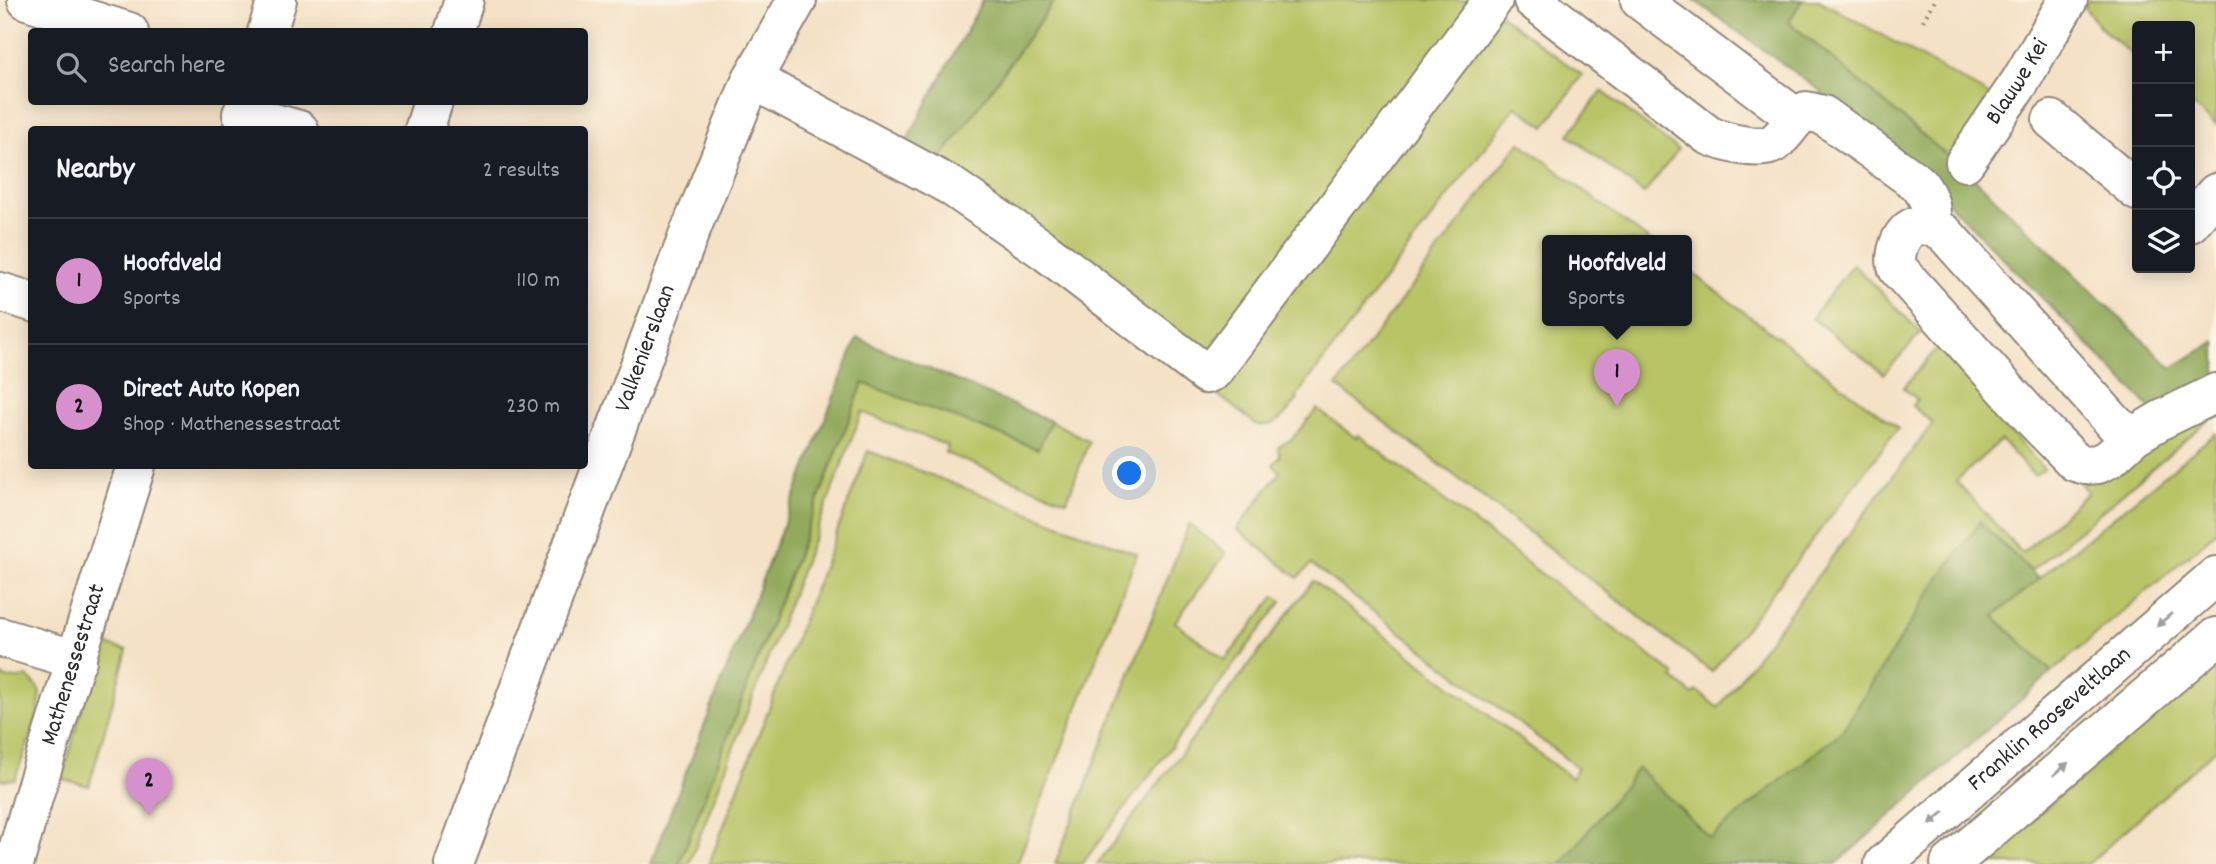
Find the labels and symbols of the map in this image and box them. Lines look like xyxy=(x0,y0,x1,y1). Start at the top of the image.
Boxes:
street label: Blauwe Kei xyxy=(1978,33,2058,132)
street label: Valkenierslaan xyxy=(607,280,685,417)
pin: 1 xyxy=(1594,349,1640,407)
your location xyxy=(1112,456,1146,490)
street label: Mathenessestraat xyxy=(33,580,115,750)
one-way arrow xyxy=(2155,612,2173,628)
street label: Franklin Rooseveltlaan xyxy=(1961,639,2139,800)
pin: 2 xyxy=(126,758,172,816)
one-way arrow xyxy=(2052,761,2070,777)
one-way arrow xyxy=(1928,810,1946,826)

